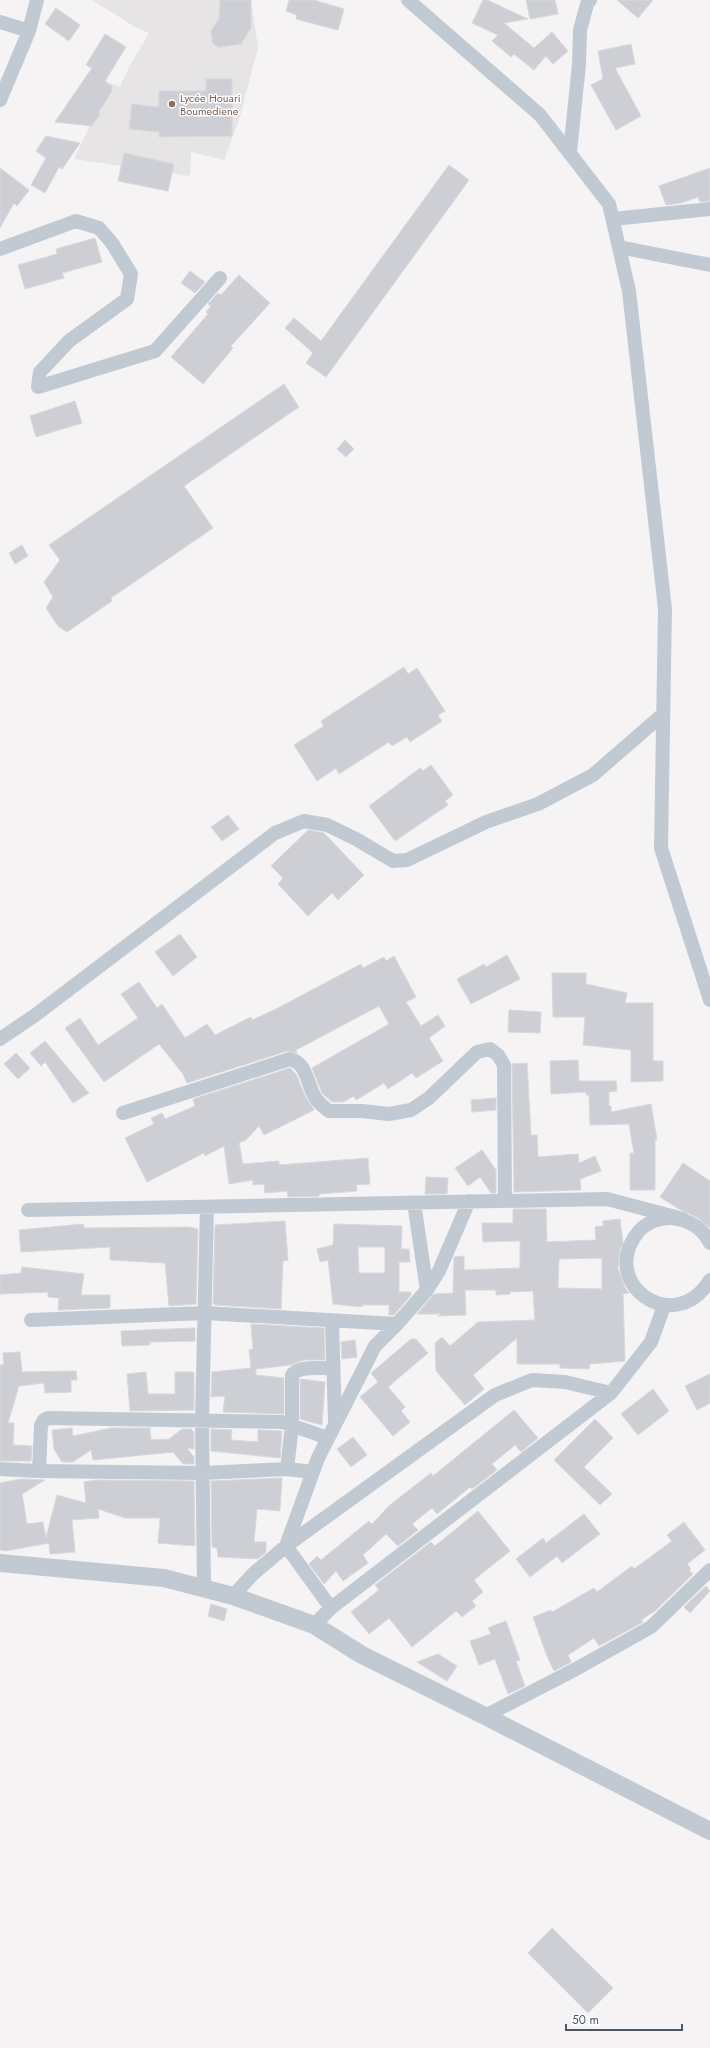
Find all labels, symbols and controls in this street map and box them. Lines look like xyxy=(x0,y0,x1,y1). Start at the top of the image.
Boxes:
place label: Lycée Houari Boumediene xyxy=(180,90,241,119)
marker: Lycée Houari Boumediene xyxy=(167,99,177,109)
scale bar xyxy=(566,2006,682,2032)
text: 50 m xyxy=(572,2011,599,2029)

